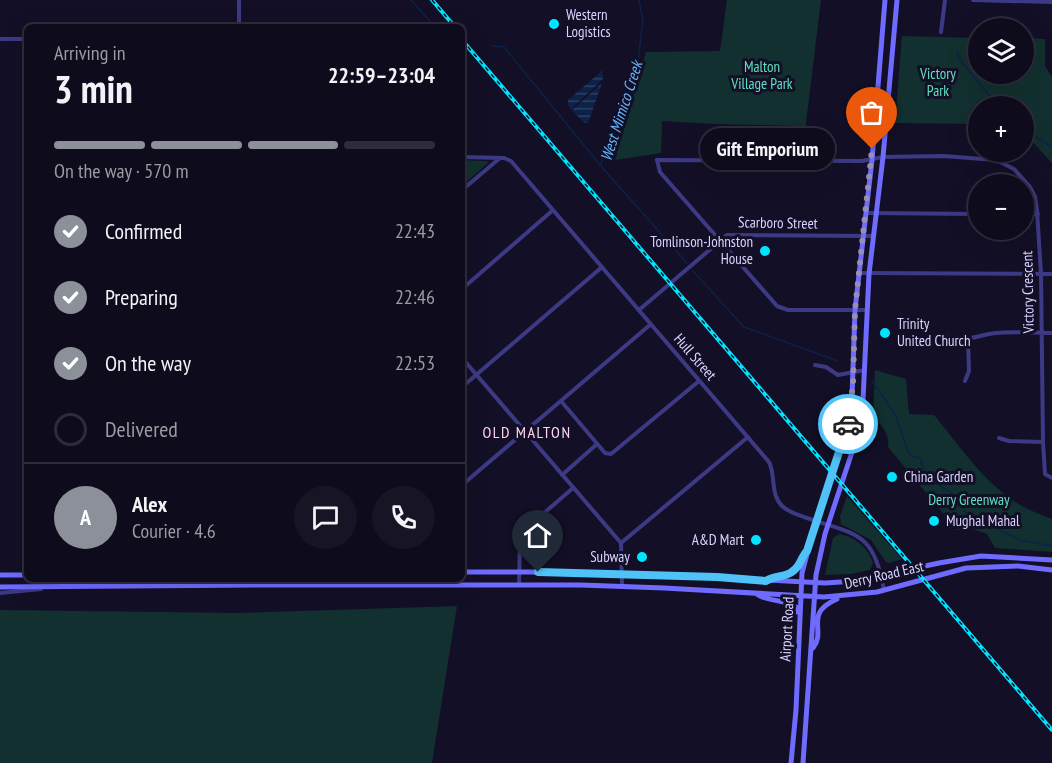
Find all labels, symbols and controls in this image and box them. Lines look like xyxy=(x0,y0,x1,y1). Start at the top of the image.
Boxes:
place label: Western Logistics xyxy=(566,5,611,41)
marker: Western Logistics xyxy=(547,17,561,31)
map controls xyxy=(968,18,1034,240)
button: layers xyxy=(968,18,1034,84)
text: Arriving in xyxy=(54,40,126,66)
water label: West Mimico Creek xyxy=(595,57,647,164)
park label: Malton Village Park xyxy=(730,57,793,93)
text: 22:59–23:04 xyxy=(328,61,435,89)
text: 3 min xyxy=(54,63,133,114)
park label: Victory Park xyxy=(919,64,956,100)
pin xyxy=(846,87,897,149)
icon: bag xyxy=(855,96,888,129)
button: + xyxy=(968,96,1034,162)
callout: Gift Emporium xyxy=(701,128,836,170)
text: Gift Emporium xyxy=(717,136,818,162)
text: On the way · 570 m xyxy=(54,158,189,184)
button: − xyxy=(968,174,1034,240)
street label: Scarboro Street xyxy=(738,212,818,233)
icon: check xyxy=(54,215,87,248)
text: Confirmed xyxy=(105,217,182,245)
text: 22:43 xyxy=(395,218,435,244)
place label: Tomlinson-Johnston House xyxy=(650,232,753,268)
marker: Tomlinson-Johnston House xyxy=(758,244,772,258)
street label: Victory Crescent xyxy=(1017,251,1038,334)
icon: check xyxy=(54,281,87,314)
text: Preparing xyxy=(105,283,178,311)
text: 22:46 xyxy=(395,284,435,310)
place label: Trinity United Church xyxy=(897,314,971,350)
marker: Trinity United Church xyxy=(878,326,892,340)
street label: Hull Street xyxy=(670,329,721,384)
icon: check xyxy=(54,347,87,380)
text: On the way xyxy=(105,349,191,377)
text: 22:53 xyxy=(395,350,435,376)
courier xyxy=(818,394,878,454)
icon: car xyxy=(832,408,865,441)
text: Delivered xyxy=(105,415,178,443)
district label: OLD MALTON xyxy=(483,422,571,442)
place label: China Garden xyxy=(904,467,973,486)
marker: China Garden xyxy=(885,470,899,484)
button: chat xyxy=(294,486,357,549)
button: phone xyxy=(372,486,435,549)
text: Alex xyxy=(132,490,167,518)
park label: Derry Greenway xyxy=(928,490,1010,509)
text: A xyxy=(80,503,91,531)
pin xyxy=(512,510,563,572)
place label: Mughal Mahal xyxy=(946,511,1020,530)
marker: Mughal Mahal xyxy=(927,514,941,528)
text: Courier · 4.6 xyxy=(132,518,216,544)
icon: home xyxy=(521,519,554,552)
place label: A&D Mart xyxy=(692,530,744,549)
marker: A&D Mart xyxy=(749,533,763,547)
place label: Subway xyxy=(590,547,630,566)
marker: Subway xyxy=(635,550,649,564)
street label: Derry Road East xyxy=(842,556,926,593)
street label: Airport Road xyxy=(775,596,798,662)

